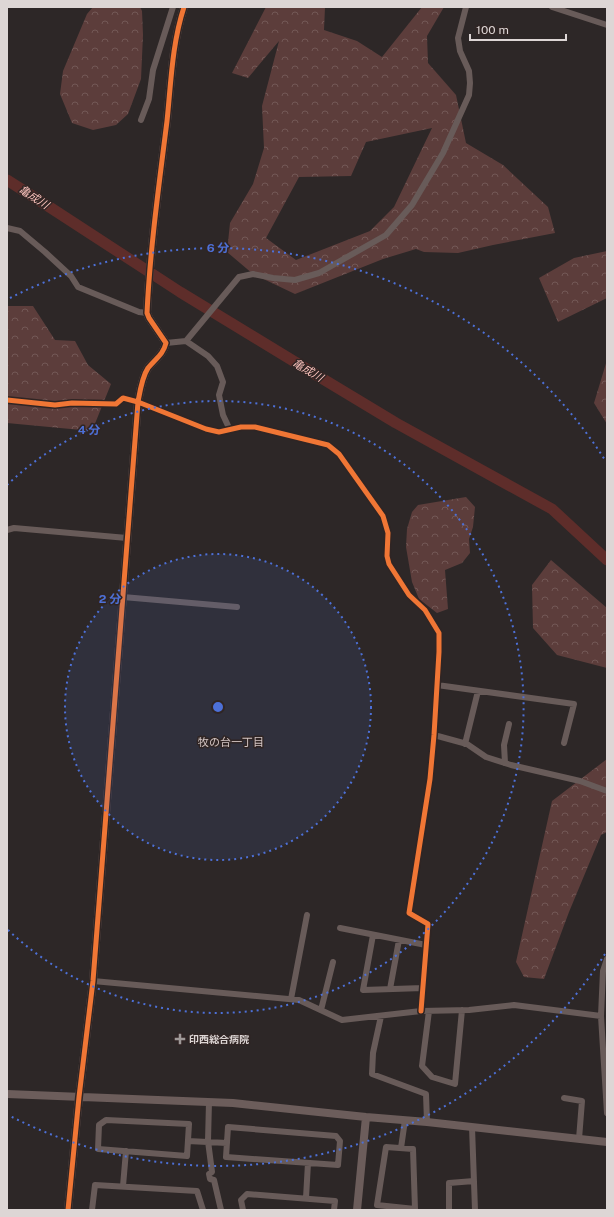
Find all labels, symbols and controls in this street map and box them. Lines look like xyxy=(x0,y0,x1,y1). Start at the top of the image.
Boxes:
scale bar xyxy=(470,16,566,42)
text: 100 m xyxy=(476,23,509,37)
water label: 亀成川 xyxy=(17,183,52,212)
text: 6 分 xyxy=(207,241,229,255)
water label: 亀成川 xyxy=(291,356,326,384)
text: 4 分 xyxy=(78,423,100,437)
text: 2 分 xyxy=(99,592,121,606)
centre of rings xyxy=(211,700,225,714)
district label: 牧の台一丁目 xyxy=(198,736,264,748)
marker: 印西総合病院 xyxy=(174,1033,186,1045)
place label: 印西総合病院 xyxy=(189,1033,249,1045)

